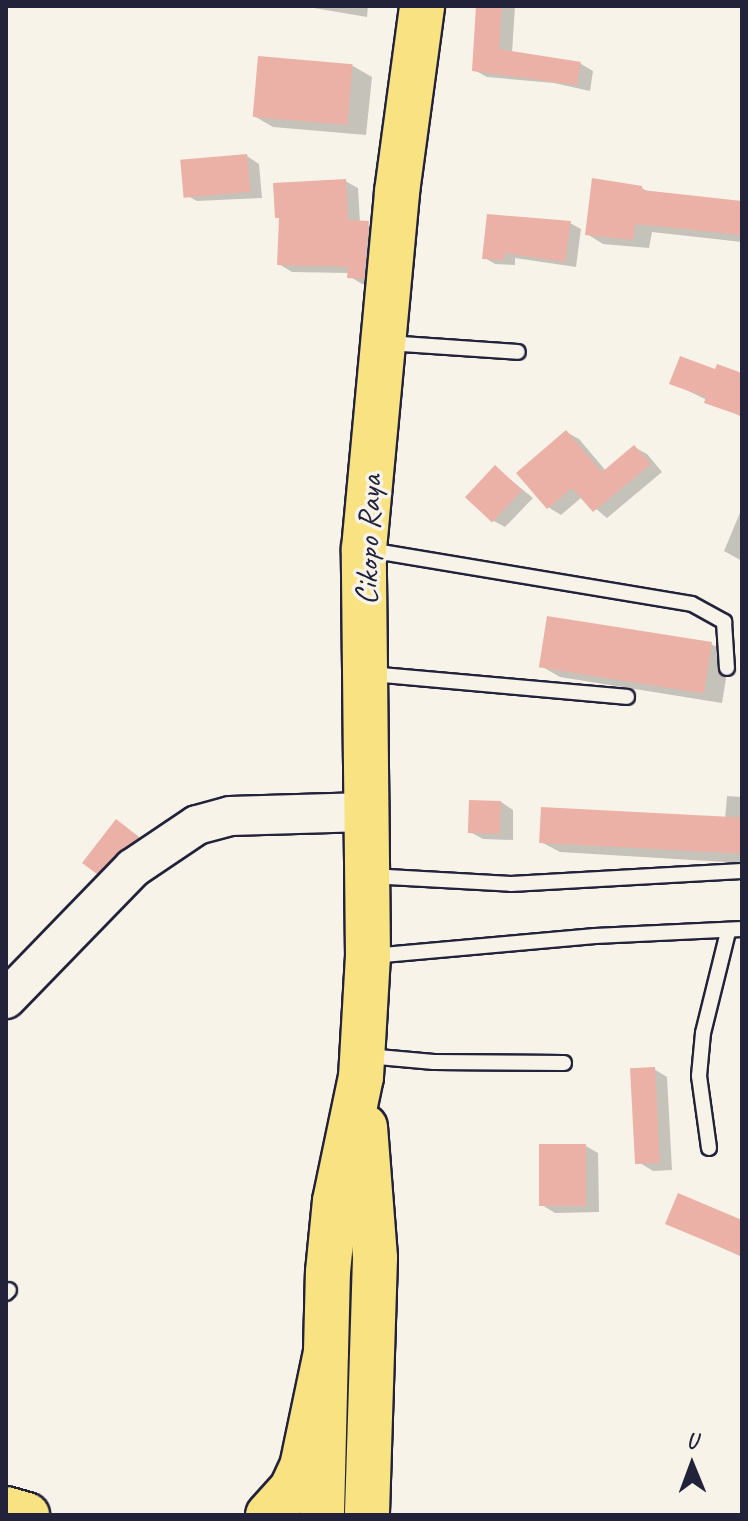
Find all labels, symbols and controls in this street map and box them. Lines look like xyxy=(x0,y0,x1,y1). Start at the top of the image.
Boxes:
street label: Cikopo Raya xyxy=(348,475,390,605)
north arrow xyxy=(652,1425,732,1505)
text: U xyxy=(686,1427,697,1455)

